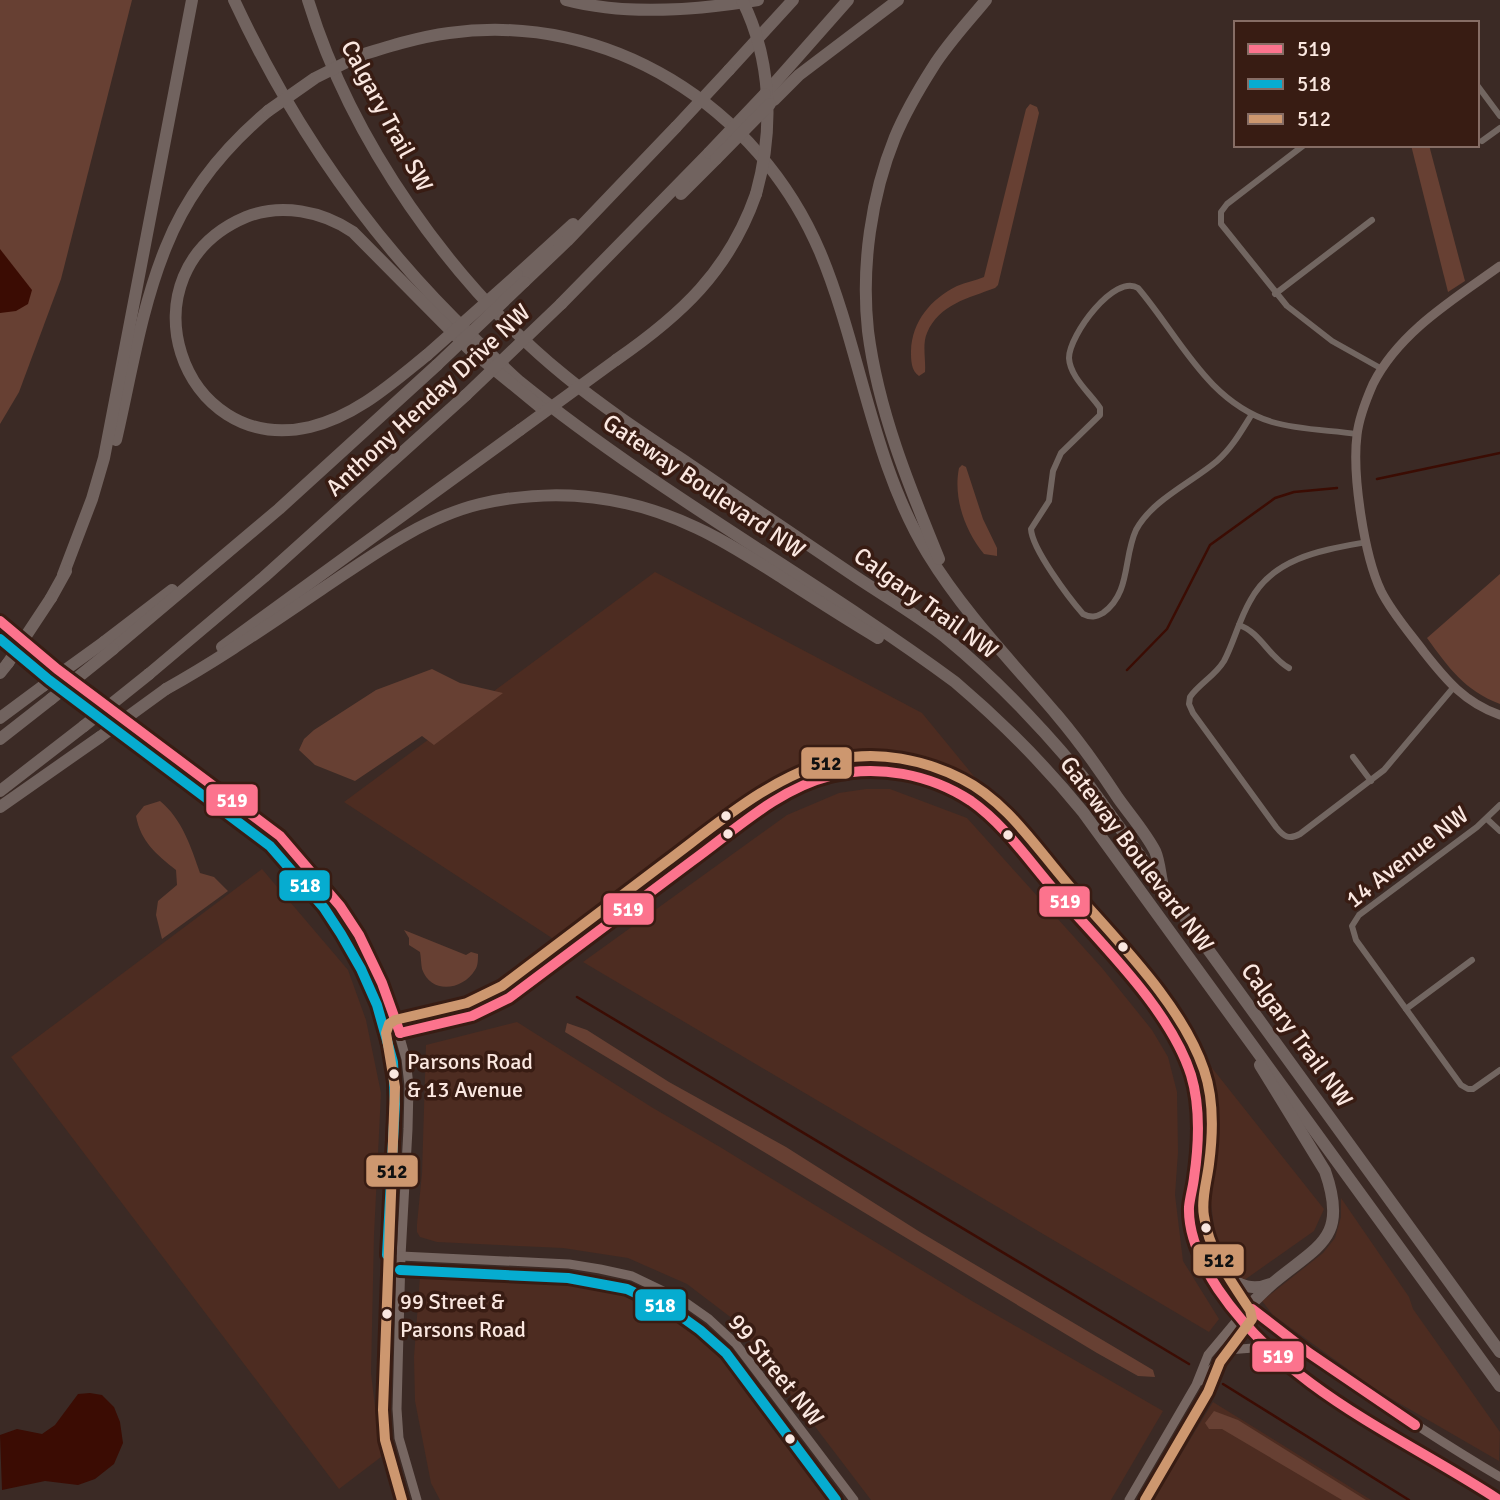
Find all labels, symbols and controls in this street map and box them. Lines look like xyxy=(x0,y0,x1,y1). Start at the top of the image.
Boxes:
legend xyxy=(1234,21,1479,147)
street label: Calgary Trail SW xyxy=(334,35,440,197)
text: 519 xyxy=(1297,36,1331,62)
text: 518 xyxy=(1297,71,1331,97)
text: 512 xyxy=(1297,106,1331,132)
street label: Anthony Henday Drive NW xyxy=(319,297,537,503)
street label: Gateway Boulevard NW xyxy=(597,407,811,565)
street label: Calgary Trail NW xyxy=(848,541,1004,665)
line badge: 512 xyxy=(800,746,853,780)
street label: Gateway Boulevard NW xyxy=(1053,750,1221,958)
text: 512 xyxy=(811,752,841,776)
line badge: 519 xyxy=(205,783,259,817)
text: 519 xyxy=(217,789,247,813)
street label: 14 Avenue NW xyxy=(1339,800,1475,914)
unlabelled marker xyxy=(719,809,733,823)
unlabelled marker xyxy=(721,827,735,841)
unlabelled marker xyxy=(1001,828,1015,842)
line badge: 518 xyxy=(278,869,331,902)
text: 518 xyxy=(290,874,320,898)
line badge: 519 xyxy=(1038,885,1091,918)
text: 519 xyxy=(1050,890,1080,914)
line badge: 519 xyxy=(602,892,655,926)
text: 519 xyxy=(613,898,643,922)
unlabelled marker xyxy=(1116,940,1130,954)
street label: Calgary Trail NW xyxy=(1235,957,1359,1113)
place label: Parsons Road & 13 Avenue xyxy=(407,1048,533,1103)
marker: Parsons Road & 13 Avenue xyxy=(387,1067,401,1081)
line badge: 512 xyxy=(365,1154,419,1188)
text: 512 xyxy=(377,1160,407,1184)
unlabelled marker xyxy=(1199,1221,1213,1235)
line badge: 512 xyxy=(1192,1243,1245,1277)
text: 512 xyxy=(1204,1249,1234,1273)
place label: 99 Street & Parsons Road xyxy=(400,1288,526,1343)
line badge: 518 xyxy=(634,1288,687,1322)
text: 518 xyxy=(645,1294,675,1318)
marker: 99 Street & Parsons Road xyxy=(380,1307,394,1321)
street label: 99 Street NW xyxy=(722,1308,830,1432)
line badge: 519 xyxy=(1251,1340,1305,1373)
text: 519 xyxy=(1263,1345,1293,1369)
unlabelled marker xyxy=(783,1432,797,1446)

